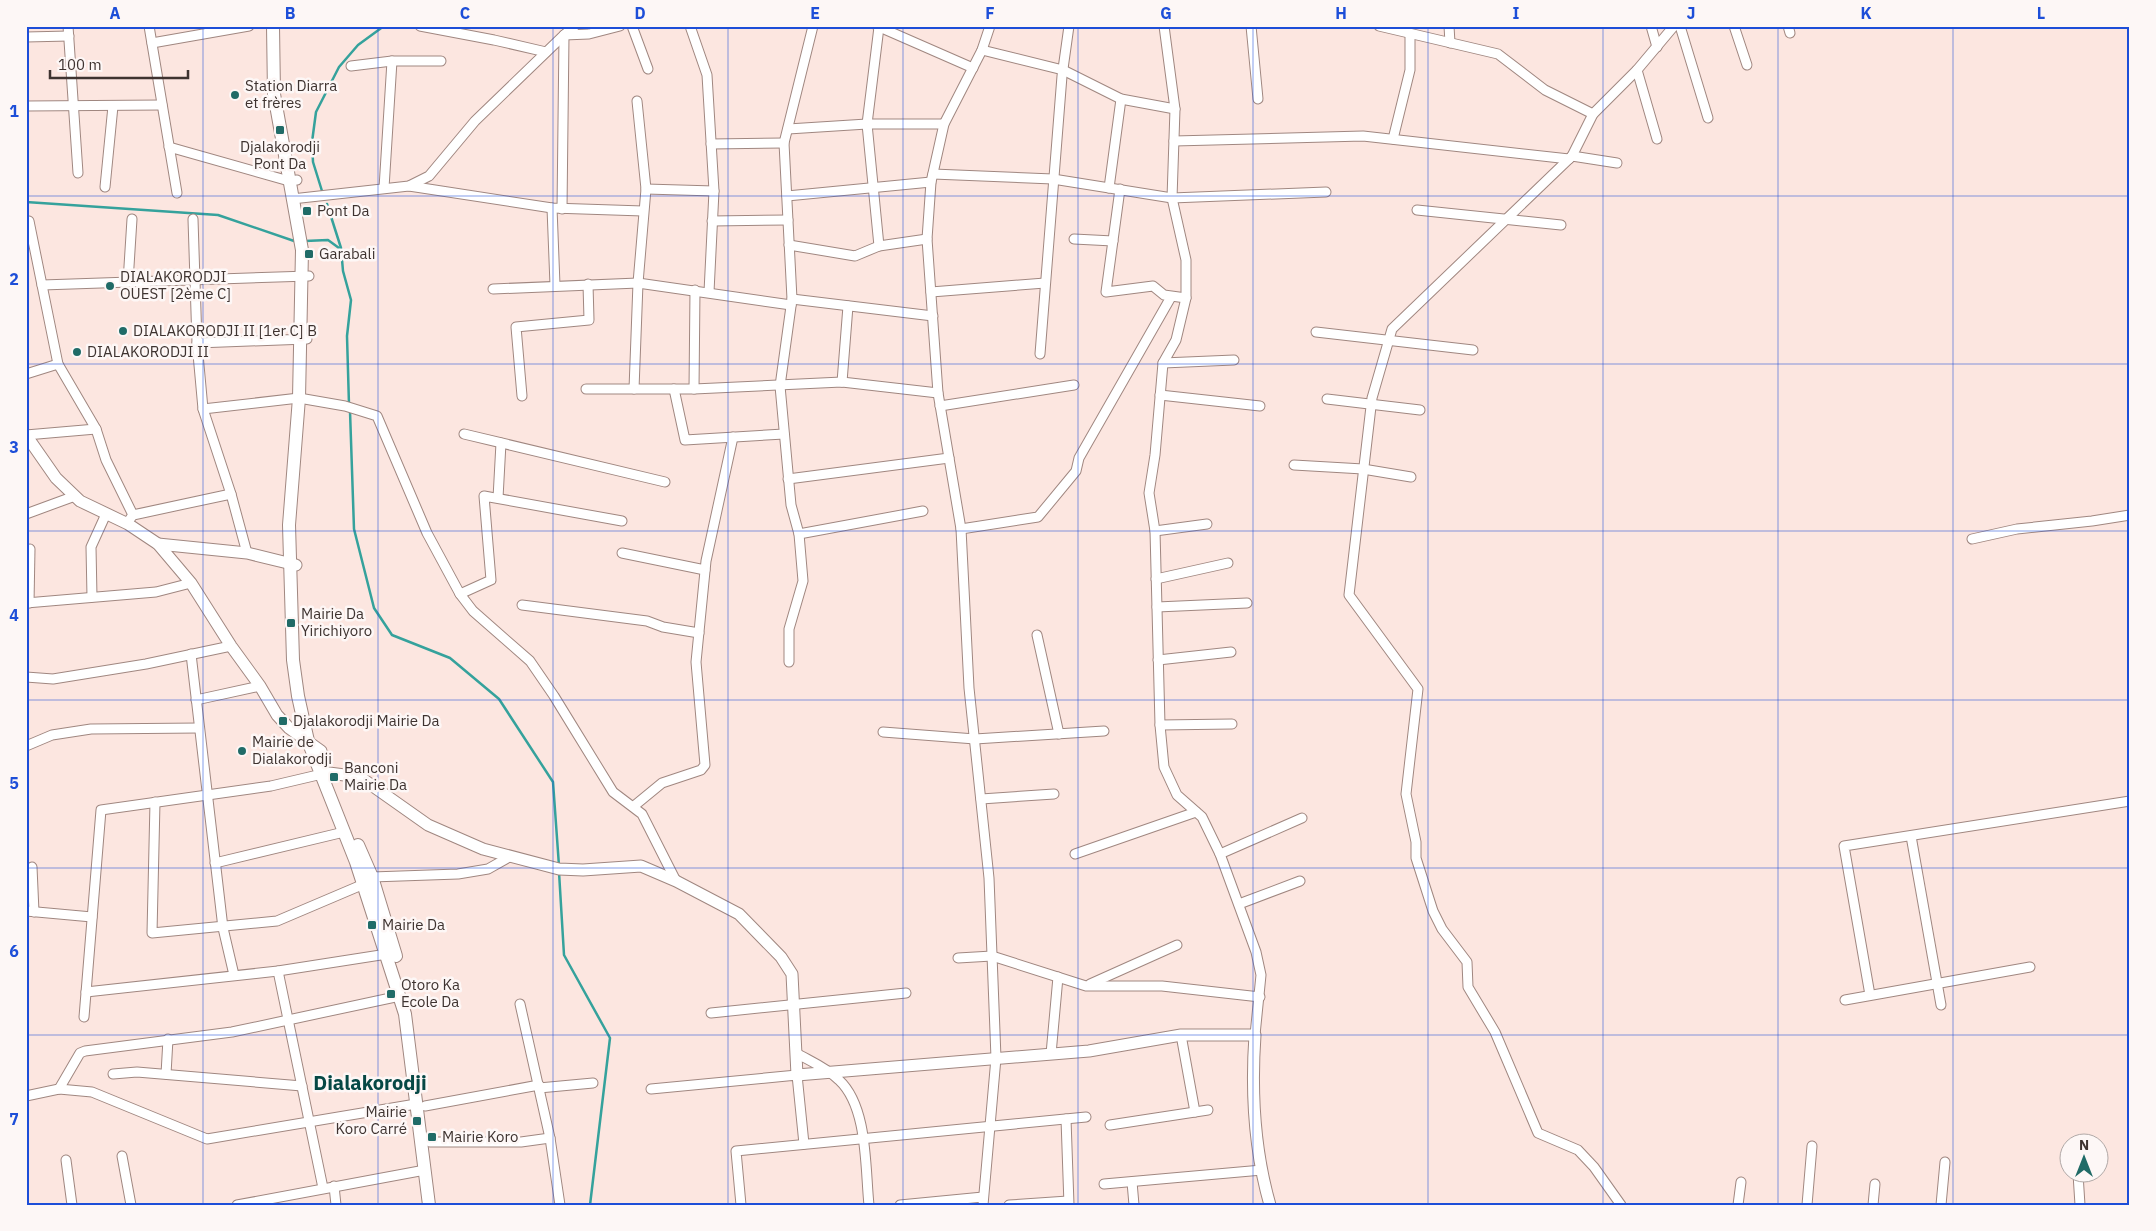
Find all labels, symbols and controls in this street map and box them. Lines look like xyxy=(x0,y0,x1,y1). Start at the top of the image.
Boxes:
text: A xyxy=(110,3,121,23)
text: B xyxy=(285,3,296,23)
text: C xyxy=(460,3,470,23)
text: D xyxy=(634,3,646,23)
text: E xyxy=(810,3,820,23)
text: F xyxy=(985,3,995,23)
text: G xyxy=(1160,3,1172,23)
text: H xyxy=(1335,3,1347,23)
text: I xyxy=(1513,3,1520,23)
text: J xyxy=(1687,3,1695,23)
text: K xyxy=(1860,3,1872,23)
text: L xyxy=(2037,3,2045,23)
scale bar xyxy=(50,48,188,80)
text: 100 m xyxy=(58,55,102,74)
place label: Station Diarra et frères xyxy=(245,76,337,112)
marker: Station Diarra et frères xyxy=(229,89,241,101)
text: 1 xyxy=(9,101,19,121)
marker: Djalakorodji Pont Da xyxy=(274,124,286,136)
place label: Djalakorodji Pont Da xyxy=(240,137,320,173)
place label: Pont Da xyxy=(317,201,370,220)
marker: Pont Da xyxy=(301,205,313,217)
place label: Garabali xyxy=(319,244,375,263)
marker: Garabali xyxy=(303,248,315,260)
place label: DIALAKORODJI OUEST [2ème C] xyxy=(120,267,231,303)
text: 2 xyxy=(9,269,19,289)
marker: DIALAKORODJI OUEST [2ème C] xyxy=(104,280,116,292)
place label: DIALAKORODJI II [1er C] B xyxy=(133,321,317,340)
marker: DIALAKORODJI II [1er C] B xyxy=(117,325,129,337)
place label: DIALAKORODJI II xyxy=(87,342,209,361)
marker: DIALAKORODJI II xyxy=(71,346,83,358)
text: 3 xyxy=(9,437,19,457)
place label: Mairie Da Yirichiyoro xyxy=(301,604,372,640)
text: 4 xyxy=(9,605,19,625)
marker: Mairie Da Yirichiyoro xyxy=(285,617,297,629)
place label: Djalakorodji Mairie Da xyxy=(293,711,440,730)
marker: Djalakorodji Mairie Da xyxy=(277,715,289,727)
place label: Mairie de Dialakorodji xyxy=(252,732,332,768)
marker: Mairie de Dialakorodji xyxy=(236,745,248,757)
place label: Banconi Mairie Da xyxy=(344,758,407,794)
marker: Banconi Mairie Da xyxy=(328,771,340,783)
text: 5 xyxy=(9,773,19,793)
place label: Mairie Da xyxy=(382,915,445,934)
marker: Mairie Da xyxy=(366,919,378,931)
text: 6 xyxy=(9,941,19,961)
place label: Otoro Ka Ecole Da xyxy=(401,975,460,1011)
marker: Otoro Ka Ecole Da xyxy=(385,988,397,1000)
district label: Dialakorodji xyxy=(313,1069,427,1096)
place label: Mairie Koro Carré xyxy=(336,1102,407,1138)
text: 7 xyxy=(9,1109,19,1129)
marker: Mairie Koro Carré xyxy=(411,1115,423,1127)
place label: Mairie Koro xyxy=(442,1127,518,1146)
marker: Mairie Koro xyxy=(426,1131,438,1143)
north arrow xyxy=(2058,1134,2108,1184)
text: N xyxy=(2079,1136,2089,1154)

